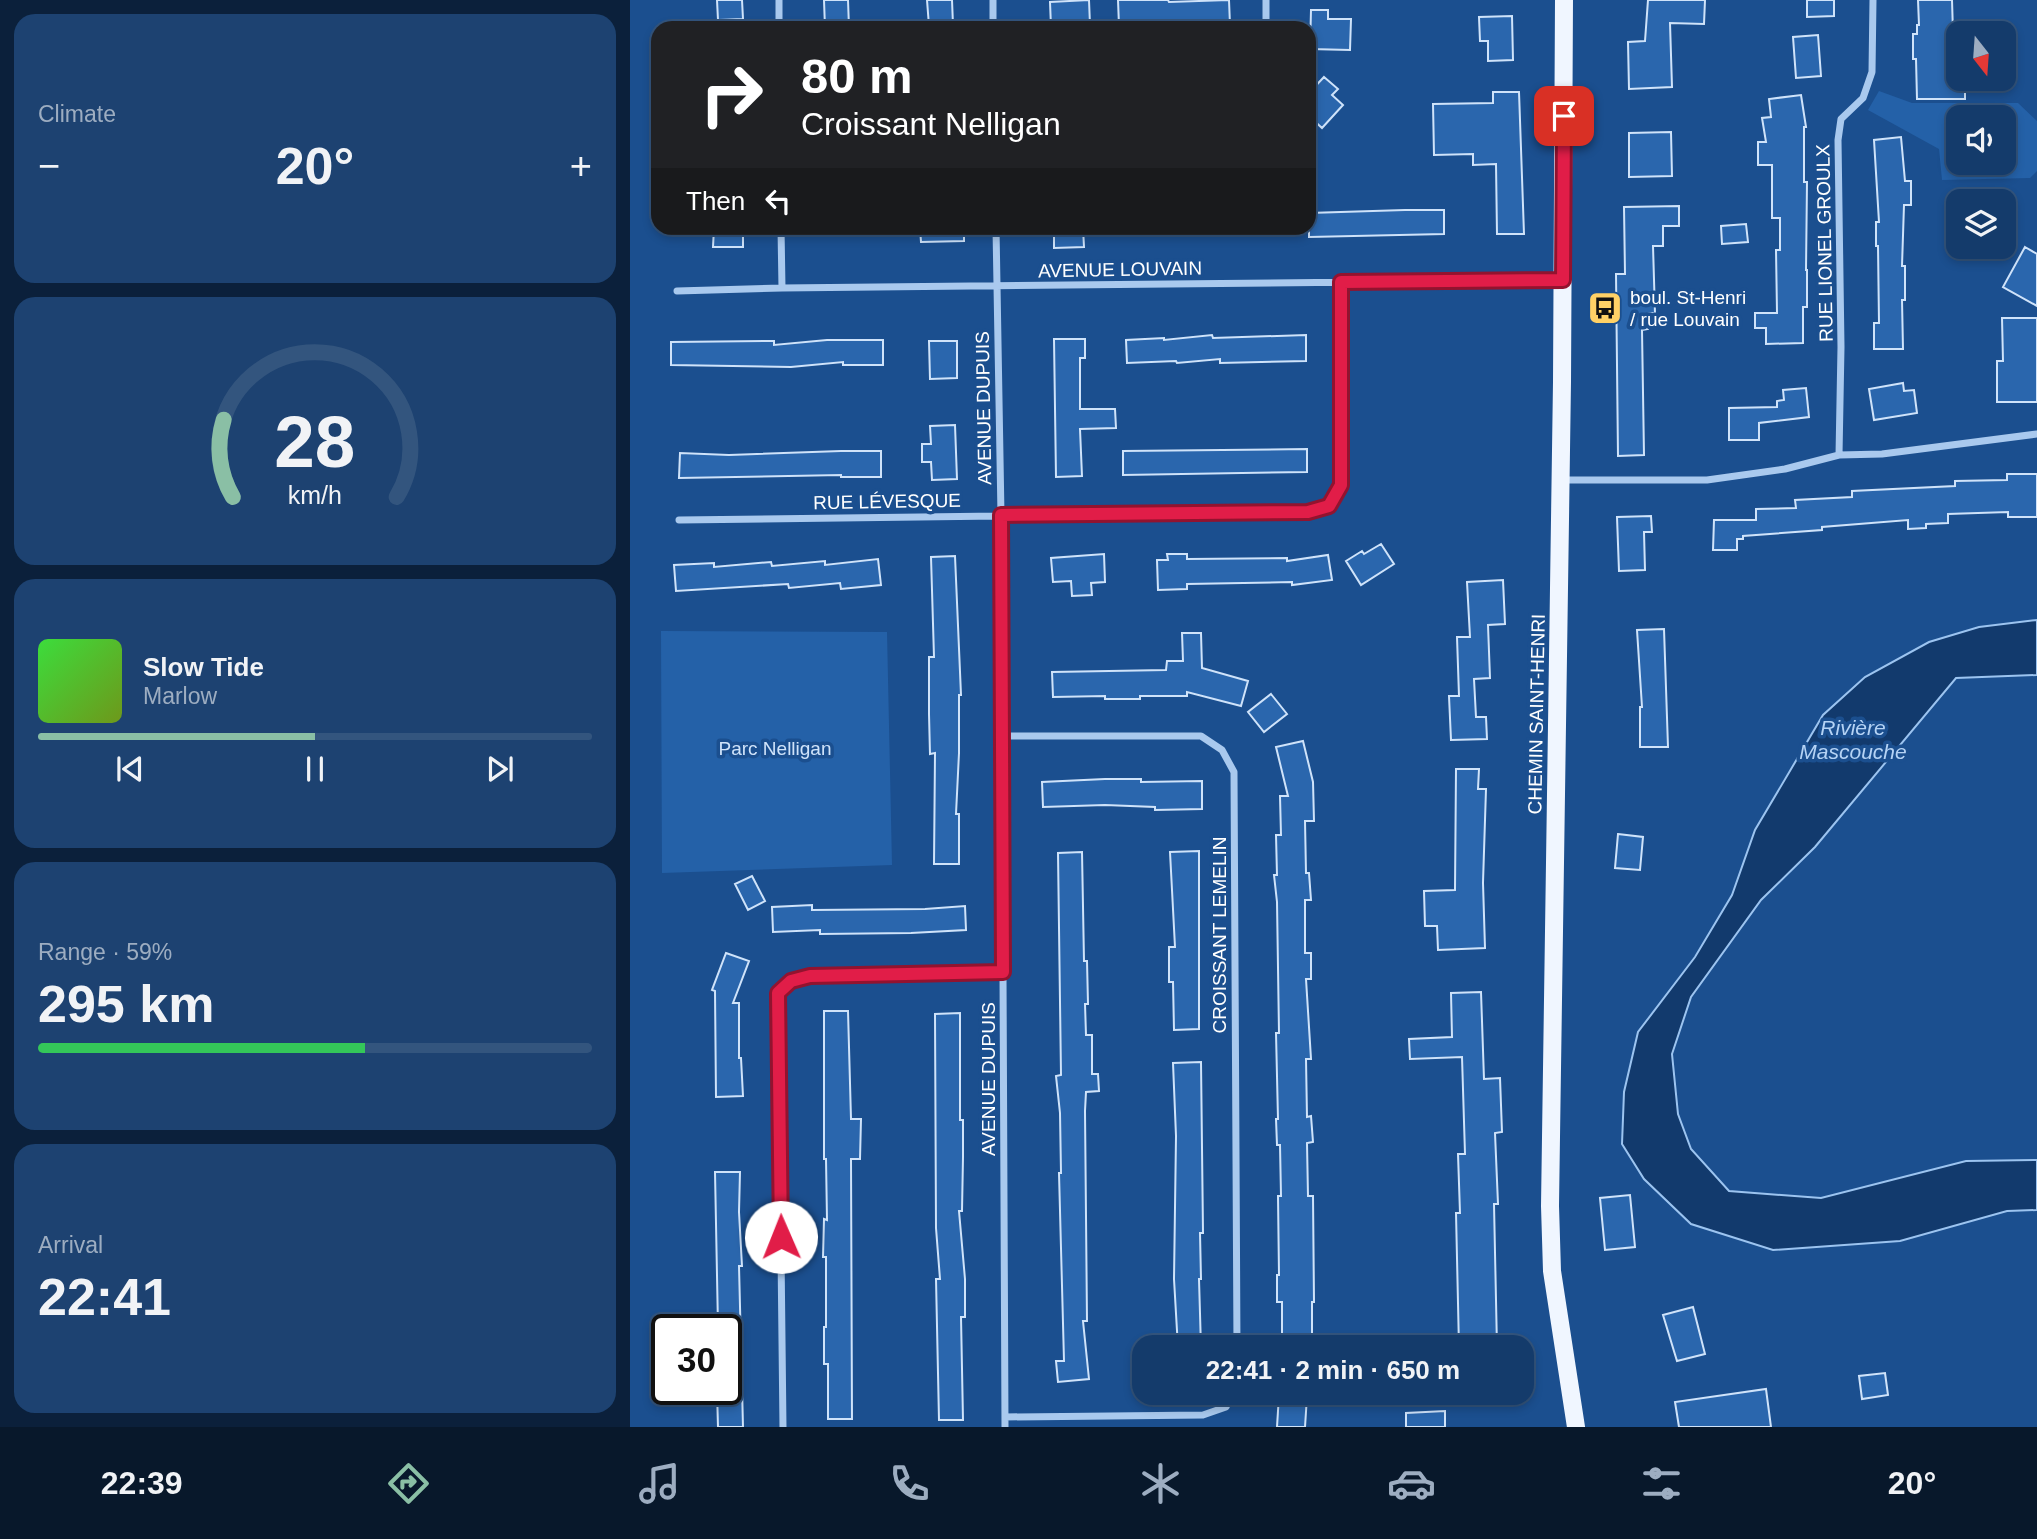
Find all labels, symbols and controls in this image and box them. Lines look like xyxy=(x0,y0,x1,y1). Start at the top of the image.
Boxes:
north arrow xyxy=(1946,21,2016,91)
map controls xyxy=(1946,21,2016,259)
icon: right xyxy=(686,49,777,140)
text: 80 m xyxy=(801,49,913,103)
pin xyxy=(1534,86,1594,146)
icon: arrive xyxy=(1545,97,1583,135)
text: Climate xyxy=(38,101,116,127)
button: sound xyxy=(1946,105,2016,175)
text: Croissant Nelligan xyxy=(801,106,1061,142)
text: 20° xyxy=(276,137,354,195)
street label: RUE LIONEL GROULX xyxy=(1812,144,1837,342)
text: − xyxy=(38,145,60,187)
text: + xyxy=(570,145,592,187)
icon: left xyxy=(759,182,797,220)
text: Then xyxy=(686,186,745,216)
button: layers xyxy=(1946,189,2016,259)
street label: AVENUE LOUVAIN xyxy=(1038,258,1202,281)
place label: boul. St-Henri / rue Louvain xyxy=(1630,287,1746,330)
bus stop icon: boul. St-Henri / rue Louvain xyxy=(1586,289,1624,327)
street label: AVENUE DUPUIS xyxy=(972,331,995,485)
text: 28 xyxy=(275,401,355,482)
text: km/h xyxy=(288,481,342,509)
street label: RUE LÉVESQUE xyxy=(813,490,961,513)
street label: CHEMIN SAINT-HENRI xyxy=(1524,614,1549,814)
text: Slow Tide xyxy=(143,652,264,682)
text: Marlow xyxy=(143,683,217,709)
water label: Rivière Mascouche xyxy=(1799,716,1907,763)
park label: Parc Nelligan xyxy=(719,738,832,759)
icon: previous xyxy=(111,750,149,788)
icon: pause xyxy=(296,750,334,788)
icon: next xyxy=(481,750,519,788)
street label: CROISSANT LEMELIN xyxy=(1209,836,1230,1034)
text: Range · 59% xyxy=(38,939,172,965)
text: 295 km xyxy=(38,975,214,1033)
street label: AVENUE DUPUIS xyxy=(978,1002,999,1156)
position arrow xyxy=(744,1200,818,1274)
text: Arrival xyxy=(38,1232,103,1258)
text: 22:41 xyxy=(38,1268,171,1326)
speed limit sign: 30 xyxy=(651,1314,742,1405)
text: 22:41 · 2 min · 650 m xyxy=(1206,1355,1460,1385)
icon: directions xyxy=(384,1459,433,1508)
icon: music xyxy=(635,1459,684,1508)
icon: phone xyxy=(885,1459,934,1508)
icon: climate xyxy=(1136,1459,1185,1508)
icon: car xyxy=(1387,1459,1436,1508)
icon: filters xyxy=(1637,1459,1686,1508)
text: 22:39 xyxy=(101,1465,183,1501)
text: 20° xyxy=(1888,1465,1936,1501)

